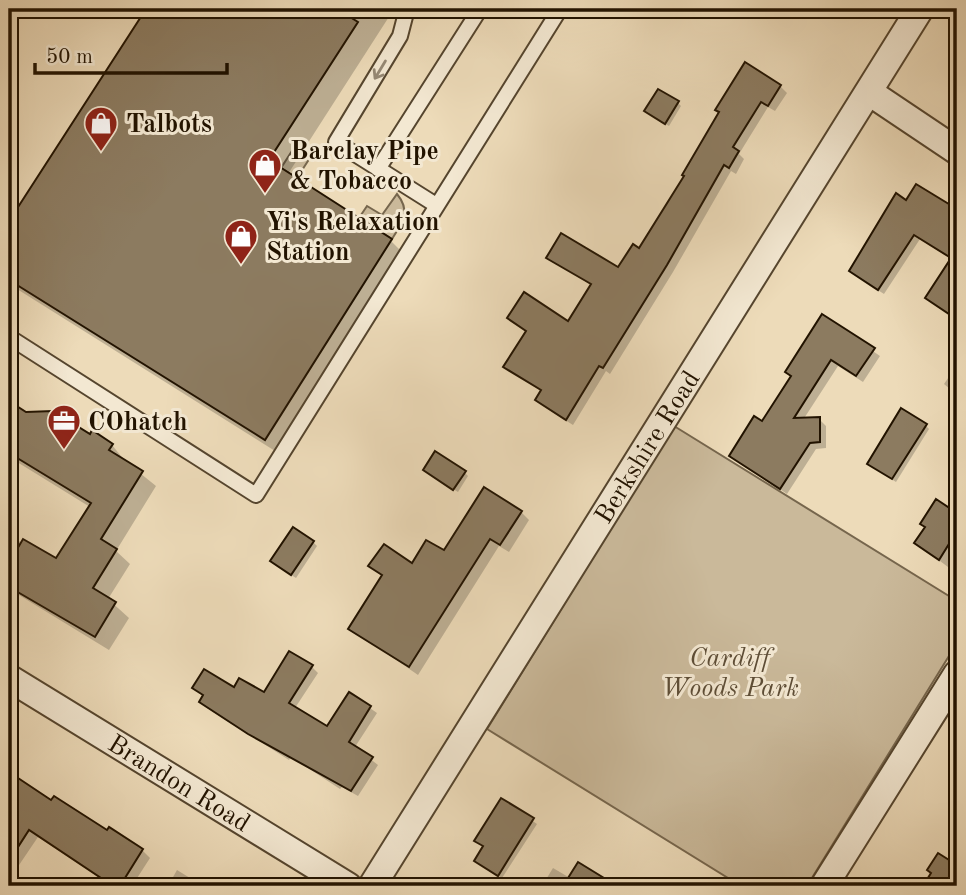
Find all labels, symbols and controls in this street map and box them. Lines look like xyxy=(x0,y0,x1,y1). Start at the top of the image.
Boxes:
scale bar xyxy=(35,32,228,76)
text: 50 m xyxy=(46,47,93,68)
one-way arrow xyxy=(372,60,386,80)
shop icon: Talbots xyxy=(82,104,120,153)
place label: Talbots xyxy=(126,112,212,138)
place label: Barclay Pipe & Tobacco xyxy=(290,139,439,195)
shop icon: Barclay Pipe & Tobacco xyxy=(246,146,284,195)
place label: Yi's Relaxation Station xyxy=(266,210,440,266)
shop icon: Yi's Relaxation Station xyxy=(222,217,260,266)
street label: Berkshire Road xyxy=(591,367,705,529)
office icon: COhatch xyxy=(45,402,83,451)
place label: COhatch xyxy=(88,410,188,436)
park label: Cardiff Woods Park xyxy=(661,646,799,702)
street label: Brandon Road xyxy=(103,731,254,838)

